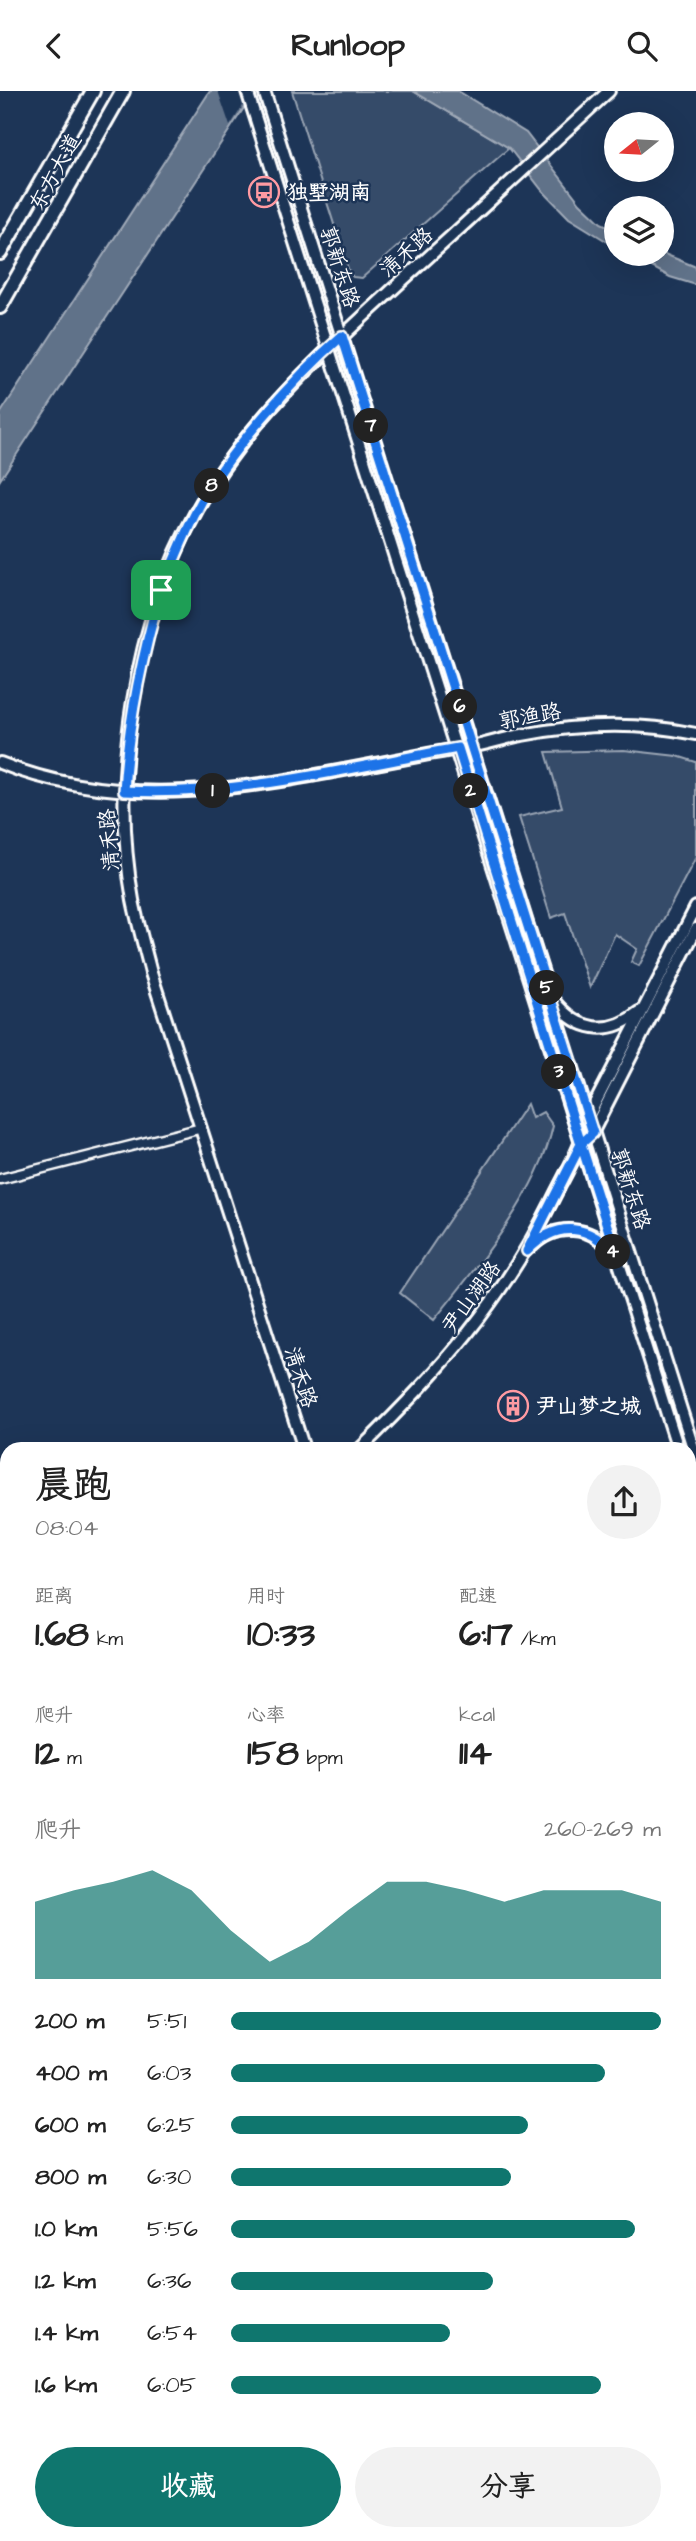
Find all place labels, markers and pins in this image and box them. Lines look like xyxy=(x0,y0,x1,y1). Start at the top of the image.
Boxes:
bus stop icon: 独墅湖南 xyxy=(247,175,281,209)
place label: 独墅湖南 xyxy=(287,178,371,207)
pin: 7 xyxy=(354,409,388,443)
pin: 8 xyxy=(194,469,230,503)
pin xyxy=(131,560,191,620)
pin: 6 xyxy=(442,689,477,725)
pin: 1 xyxy=(196,773,230,809)
pin: 2 xyxy=(454,773,489,809)
pin: 5 xyxy=(530,971,564,1005)
pin: 3 xyxy=(542,1055,576,1089)
pin: 4 xyxy=(596,1235,630,1269)
building icon: 尹山梦之城 xyxy=(496,1389,530,1423)
place label: 尹山梦之城 xyxy=(536,1392,641,1421)

